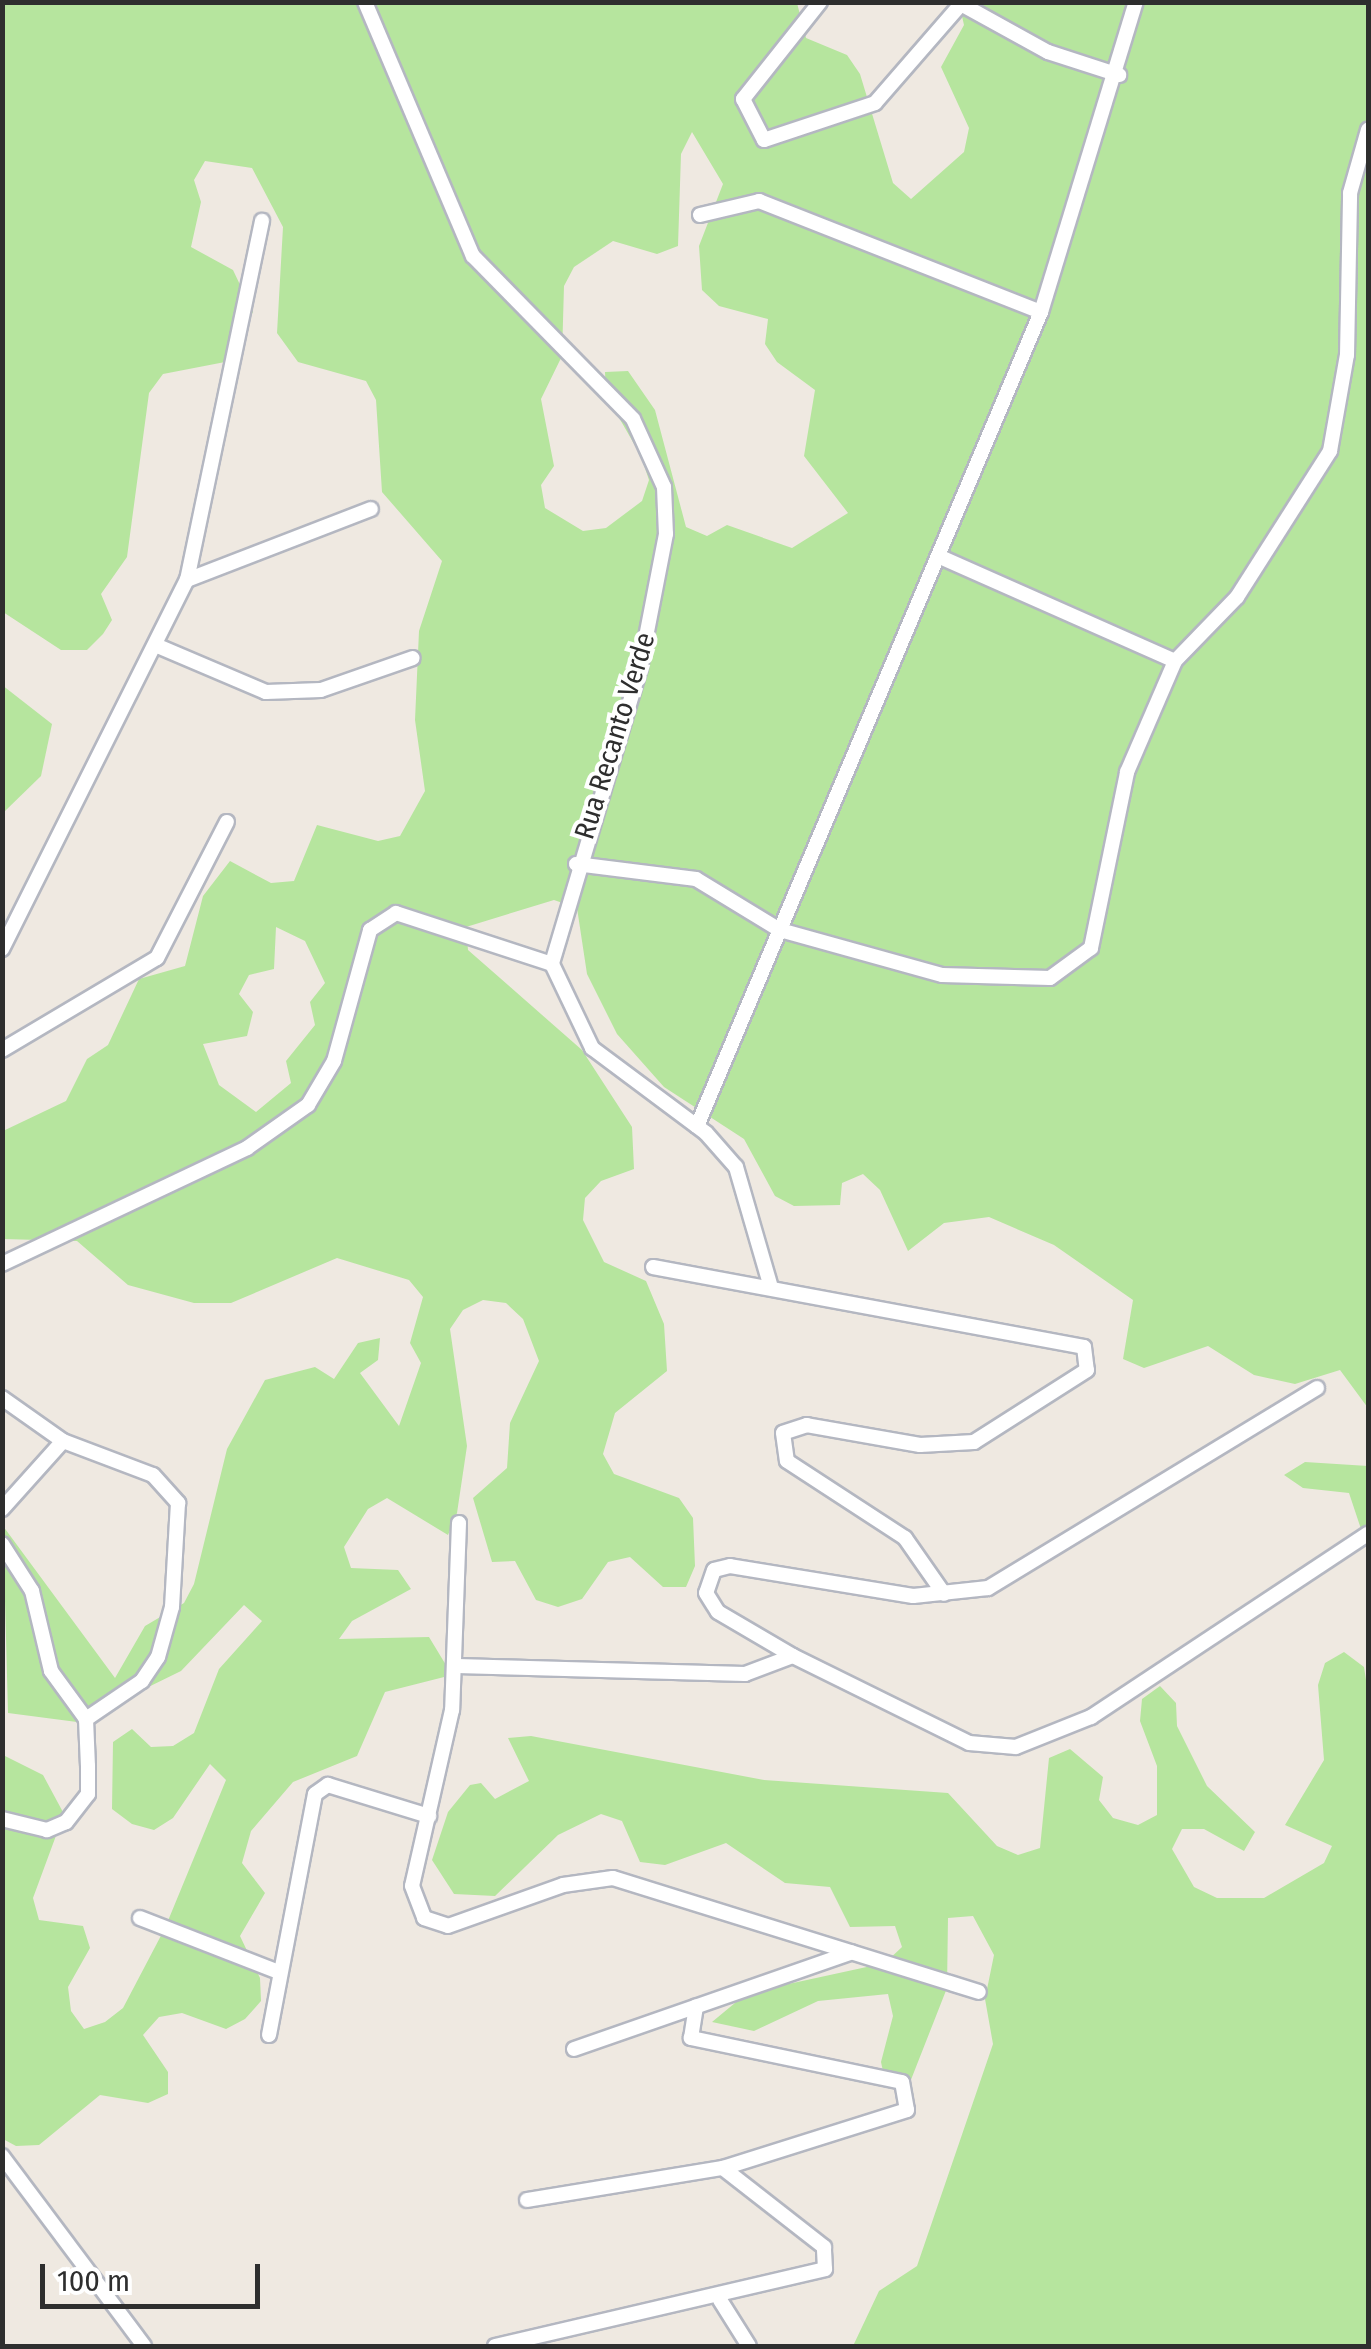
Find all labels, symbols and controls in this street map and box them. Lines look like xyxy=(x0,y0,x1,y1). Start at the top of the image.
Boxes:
street label: Rua Recanto Verde xyxy=(568,629,662,843)
scale bar xyxy=(45,2244,265,2306)
text: 100 m xyxy=(57,2263,130,2299)

